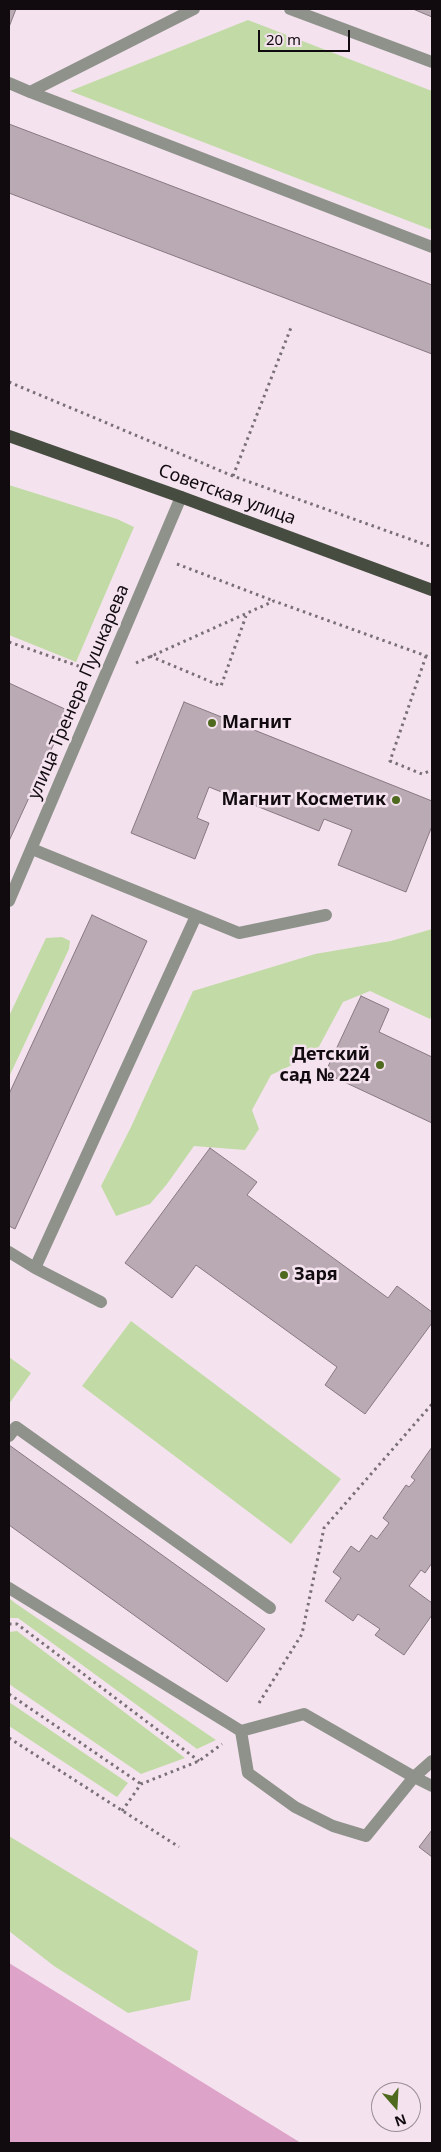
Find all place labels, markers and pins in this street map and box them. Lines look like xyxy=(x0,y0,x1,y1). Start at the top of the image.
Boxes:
place label: Магнит xyxy=(222,712,291,734)
marker: Магнит xyxy=(206,717,218,729)
place label: Магнит Косметик xyxy=(222,789,386,811)
marker: Магнит Косметик xyxy=(390,794,402,806)
place label: Детский сад № 224 xyxy=(280,1044,370,1086)
marker: Детский сад № 224 xyxy=(374,1059,386,1071)
place label: Заря xyxy=(294,1264,338,1286)
marker: Заря xyxy=(278,1269,290,1281)

